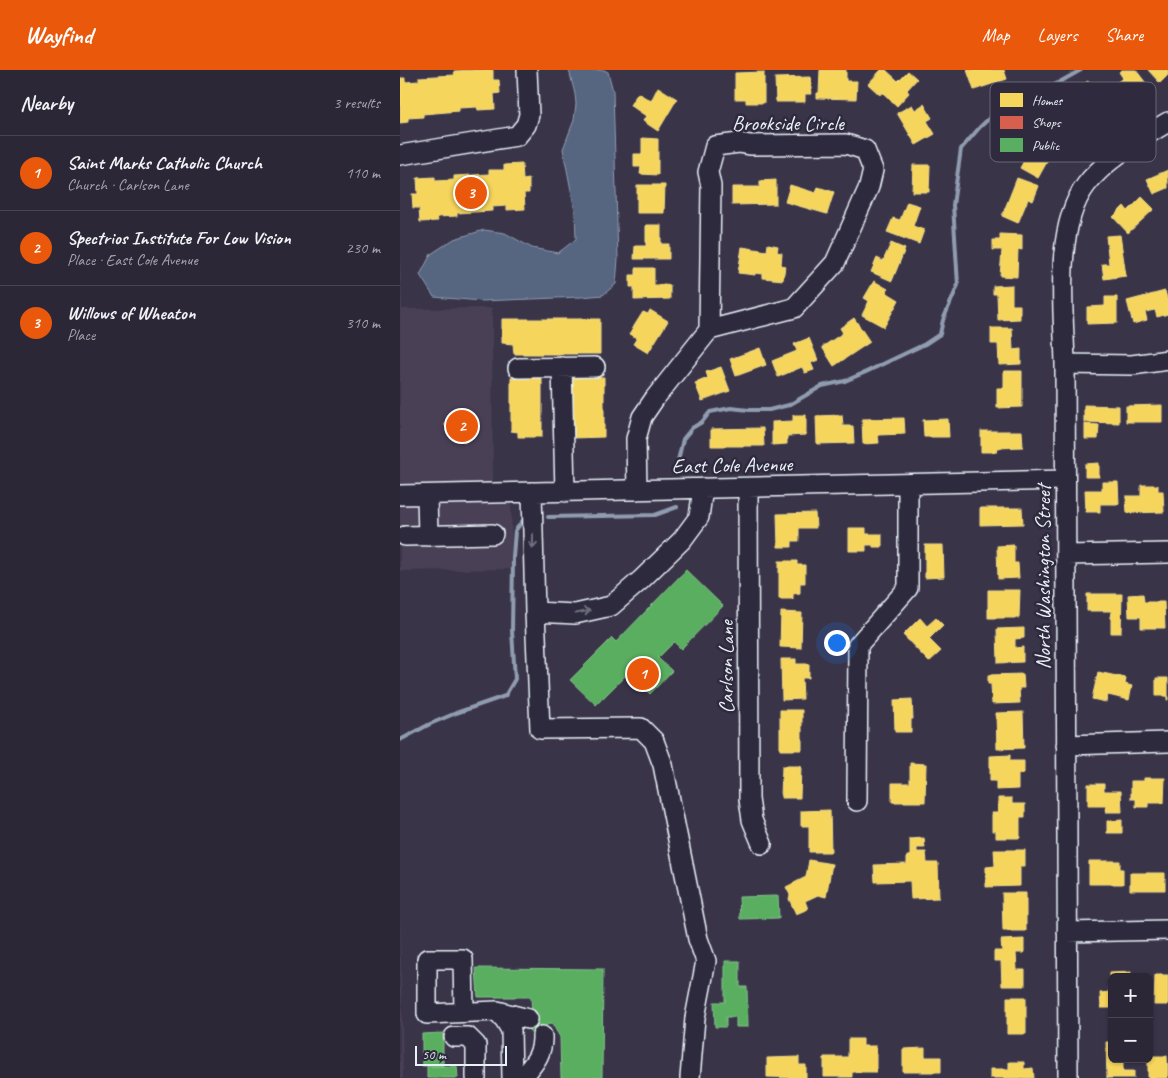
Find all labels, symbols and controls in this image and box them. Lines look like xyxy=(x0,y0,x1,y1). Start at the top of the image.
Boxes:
text: Wayfind xyxy=(25,20,92,50)
text: Map xyxy=(982,24,1010,46)
text: Layers xyxy=(1038,24,1077,46)
text: Share xyxy=(1105,24,1143,46)
legend xyxy=(990,82,1156,162)
text: Nearby xyxy=(20,90,73,116)
text: Homes xyxy=(1032,92,1063,109)
text: 3 results xyxy=(333,93,380,113)
street label: Brookside Circle xyxy=(732,110,845,136)
text: Shops xyxy=(1032,114,1062,131)
text: Public xyxy=(1032,137,1060,154)
text: Saint Marks Catholic Church xyxy=(67,151,262,175)
text: 1 xyxy=(32,163,40,183)
text: 110 m xyxy=(346,163,380,183)
pin: 3 xyxy=(455,174,487,212)
text: Church · Carlson Lane xyxy=(67,175,189,195)
text: Spectrios Institute For Low Vision xyxy=(67,226,291,250)
text: 2 xyxy=(32,238,40,258)
text: 230 m xyxy=(346,238,380,258)
text: Place · East Cole Avenue xyxy=(67,250,198,270)
text: Willows of Wheaton xyxy=(67,301,195,325)
text: 3 xyxy=(32,313,40,333)
text: 310 m xyxy=(346,313,380,333)
text: Place xyxy=(67,325,95,345)
pin: 2 xyxy=(446,407,478,445)
street label: East Cole Avenue xyxy=(672,451,794,479)
street label: North Washington Street xyxy=(1030,482,1056,669)
one-way arrow xyxy=(528,532,538,549)
one-way arrow xyxy=(575,607,591,616)
street label: Carlson Lane xyxy=(713,618,739,714)
your location xyxy=(824,630,850,656)
pin: 1 xyxy=(627,655,659,693)
map controls xyxy=(1108,973,1153,1063)
button: + xyxy=(1108,973,1153,1018)
button: − xyxy=(1108,1018,1153,1063)
scale bar xyxy=(415,1043,508,1066)
text: 50 m xyxy=(422,1046,446,1063)

